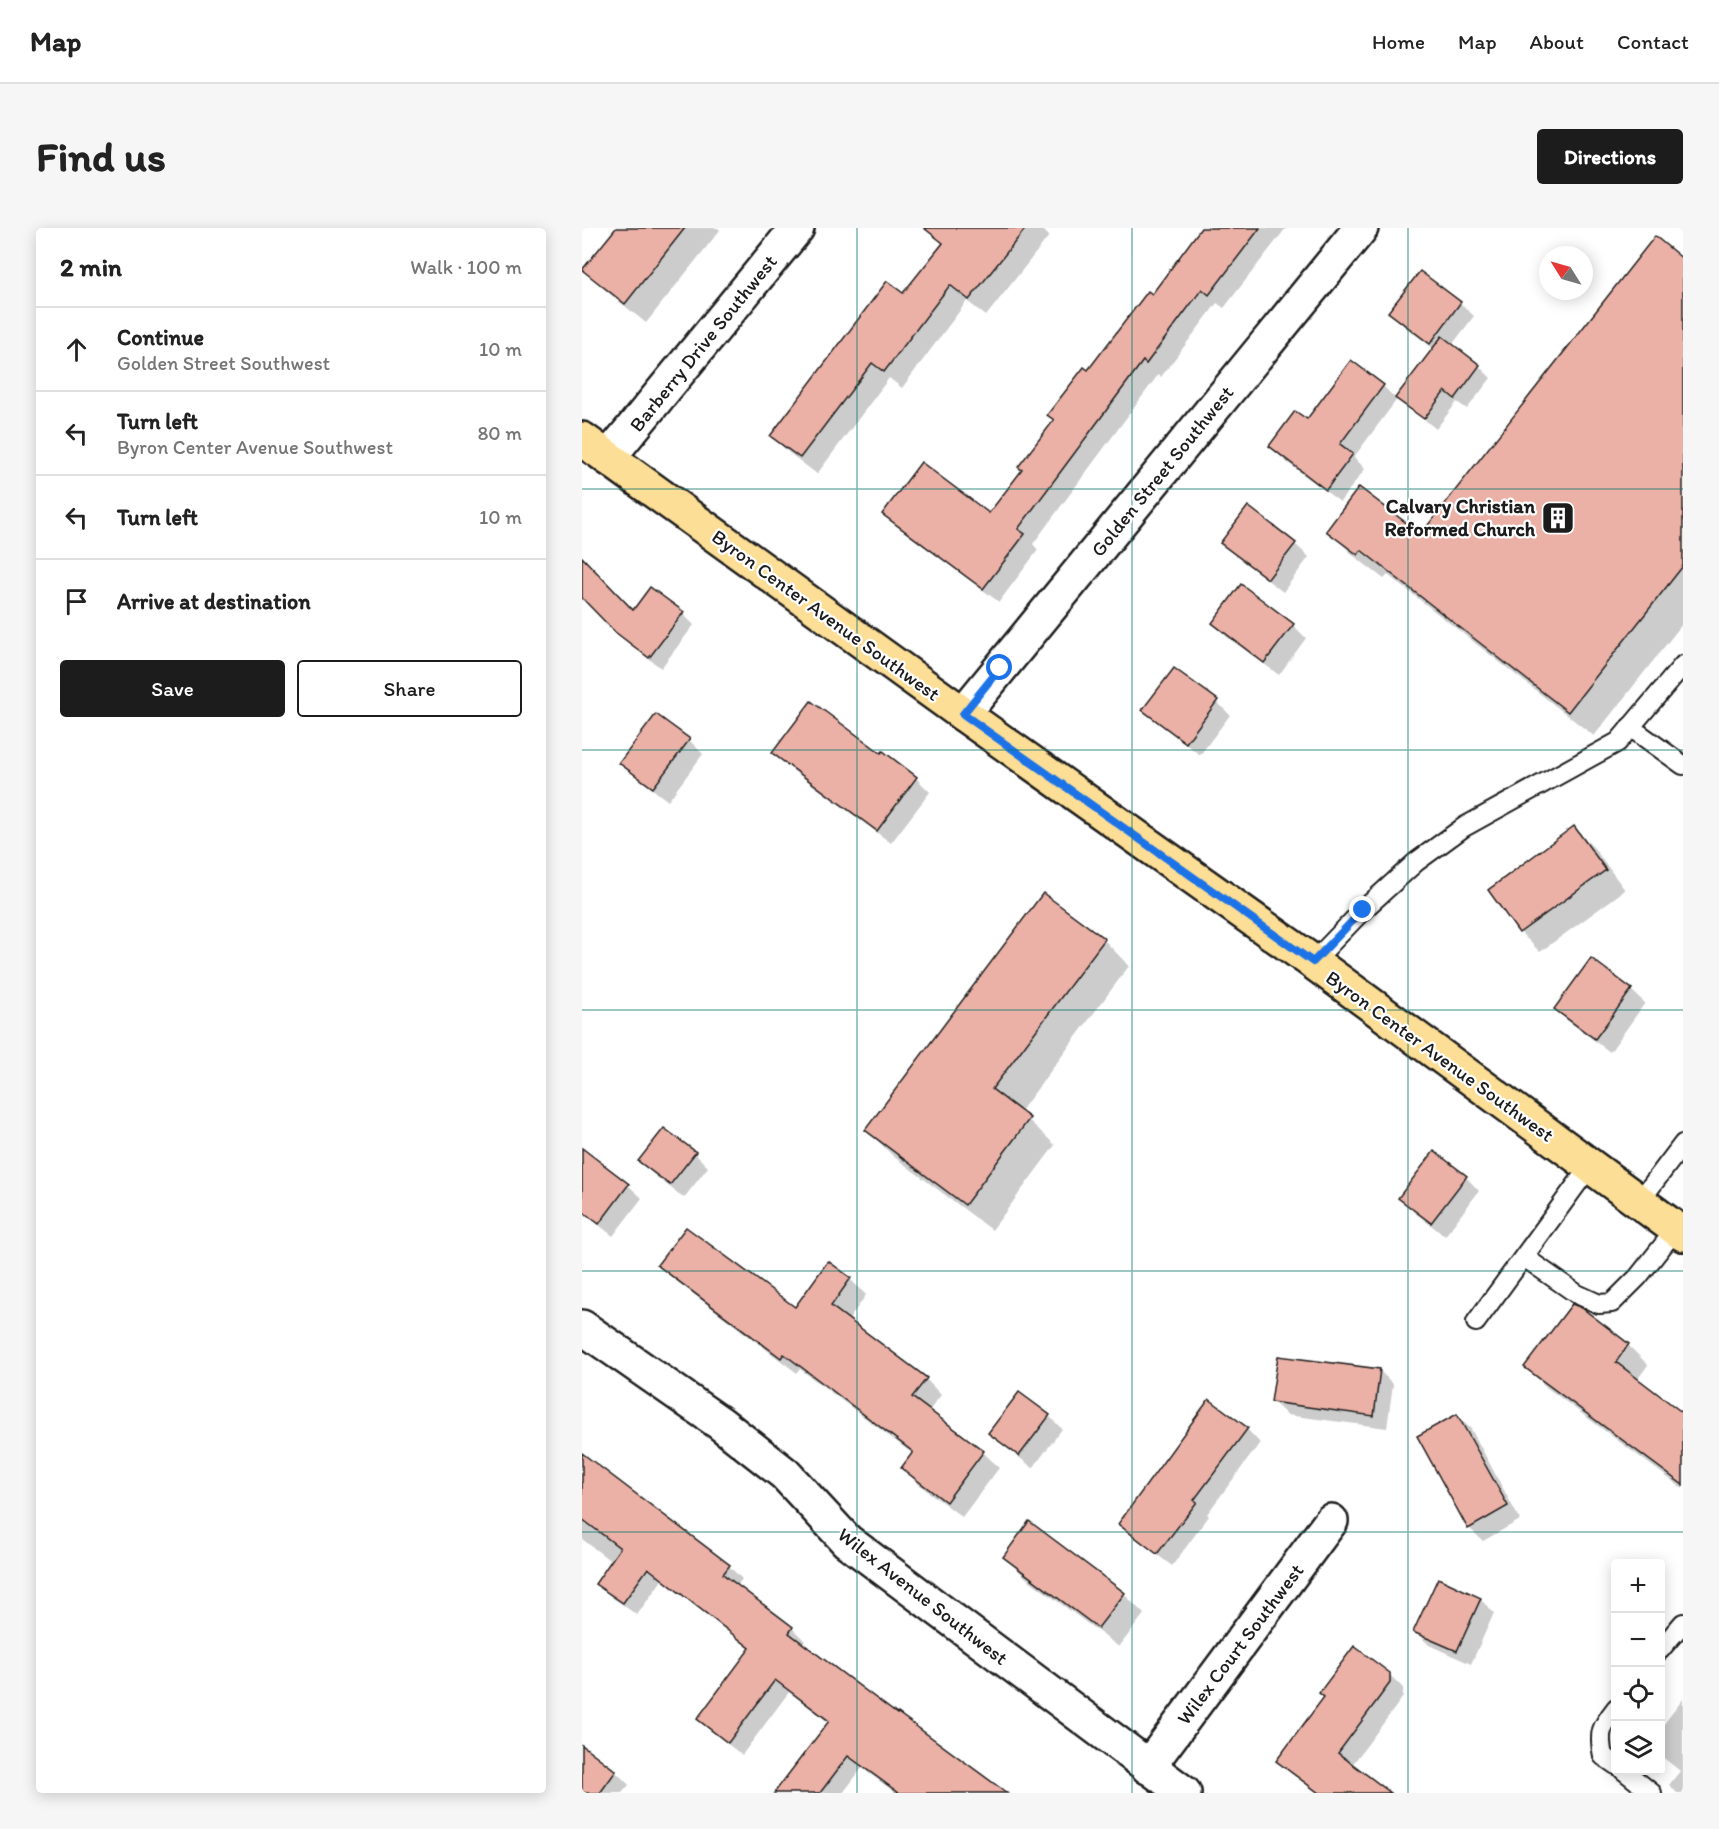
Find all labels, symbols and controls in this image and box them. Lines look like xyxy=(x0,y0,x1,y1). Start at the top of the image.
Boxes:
text: Map xyxy=(30,24,81,58)
text: Home xyxy=(1372,29,1425,54)
text: Map xyxy=(1458,29,1497,54)
text: About xyxy=(1530,29,1584,54)
text: Contact xyxy=(1617,29,1689,54)
button: Directions xyxy=(1537,129,1683,184)
text: Find us xyxy=(36,131,166,182)
north arrow xyxy=(1539,246,1593,300)
street label: Barberry Drive Southwest xyxy=(624,250,782,436)
text: 2 min xyxy=(60,251,122,283)
text: Walk · 100 m xyxy=(410,255,522,279)
text: Continue xyxy=(117,324,204,351)
icon: ahead xyxy=(60,333,93,366)
text: 10 m xyxy=(479,337,522,361)
text: Golden Street Southwest xyxy=(117,351,330,375)
street label: Golden Street Southwest xyxy=(1086,380,1239,561)
text: Turn left xyxy=(117,408,198,435)
icon: left xyxy=(60,417,93,450)
text: 80 m xyxy=(477,421,522,445)
text: Byron Center Avenue Southwest xyxy=(117,435,393,459)
place label: Calvary Christian Reformed Church xyxy=(1385,494,1536,541)
building icon: Calvary Christian Reformed Church xyxy=(1540,500,1576,536)
icon: left xyxy=(60,501,93,534)
text: Turn left xyxy=(117,504,198,531)
text: 10 m xyxy=(479,505,522,529)
street label: Byron Center Avenue Southwest xyxy=(707,524,945,706)
icon: arrive xyxy=(60,585,93,618)
text: Arrive at destination xyxy=(117,588,311,615)
route start xyxy=(986,654,1012,680)
button: Save xyxy=(60,660,285,717)
button: Share xyxy=(297,660,522,717)
route end xyxy=(1349,896,1375,922)
street label: Byron Center Avenue Southwest xyxy=(1321,965,1559,1147)
street label: Wilex Avenue Southwest xyxy=(833,1522,1013,1670)
street label: Wilex Court Southwest xyxy=(1172,1559,1308,1729)
map controls xyxy=(1611,1559,1665,1775)
button: + xyxy=(1611,1559,1665,1613)
button: − xyxy=(1611,1613,1665,1667)
button: locate xyxy=(1611,1667,1665,1721)
button: layers xyxy=(1611,1721,1665,1775)

